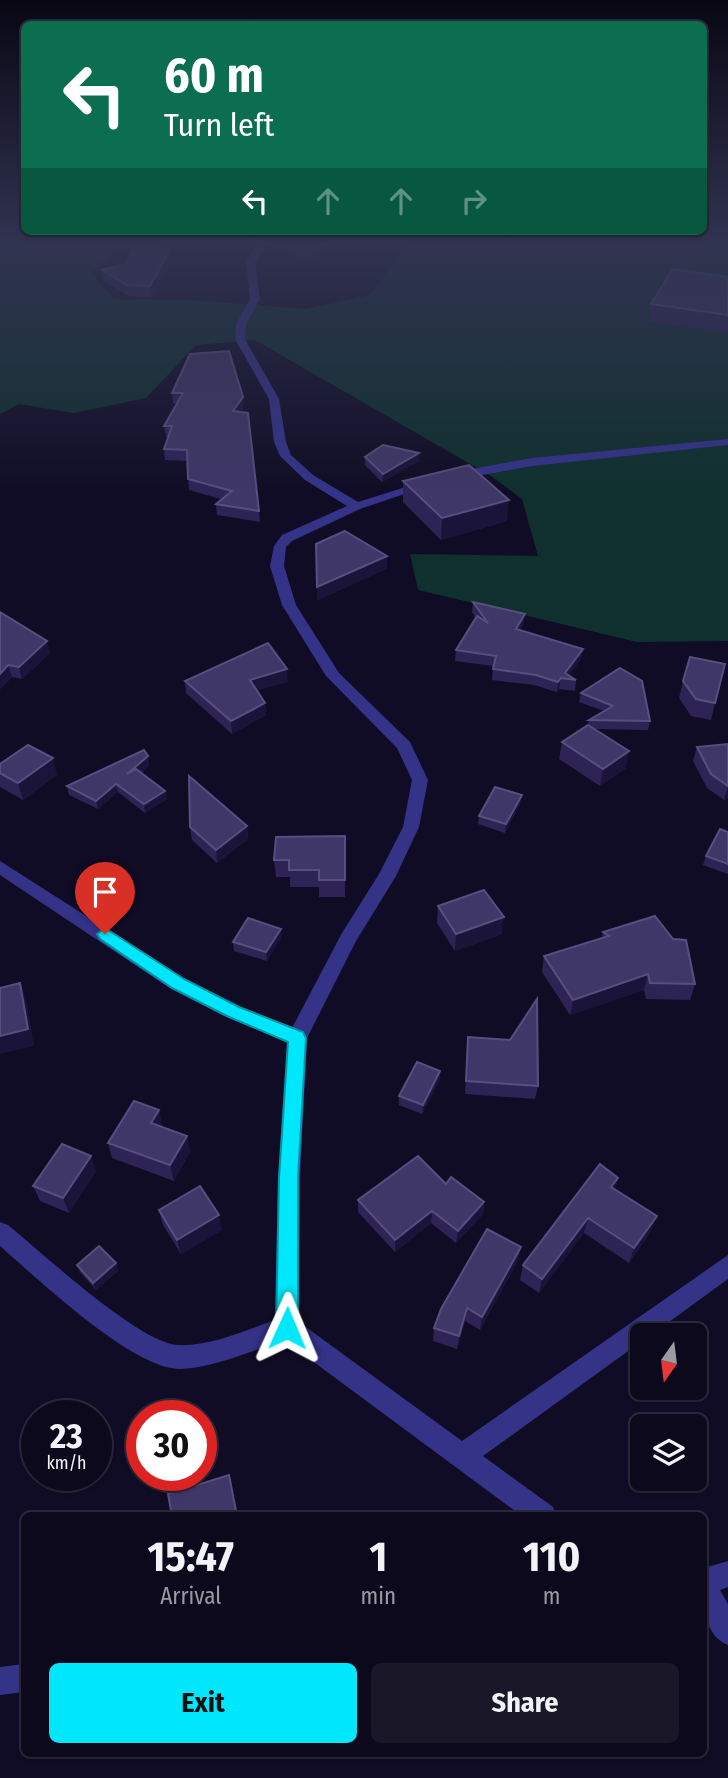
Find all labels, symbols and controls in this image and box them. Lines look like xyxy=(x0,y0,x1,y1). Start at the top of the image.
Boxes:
text: 60 m xyxy=(164,46,264,105)
icon: left xyxy=(49,49,140,140)
text: Turn left xyxy=(164,106,274,144)
icon: left xyxy=(236,182,274,220)
icon: ahead xyxy=(309,182,347,220)
icon: ahead xyxy=(382,182,420,220)
icon: right xyxy=(455,182,493,220)
pin xyxy=(75,862,135,934)
icon: arrive xyxy=(86,873,124,911)
position arrow xyxy=(250,1291,324,1365)
north arrow xyxy=(630,1323,707,1400)
map controls xyxy=(630,1323,707,1491)
speed limit sign: 30 xyxy=(126,1400,217,1491)
button: layers xyxy=(630,1414,707,1491)
text: 23 xyxy=(50,1415,83,1457)
text: km/h xyxy=(46,1452,87,1474)
text: 15:47 xyxy=(148,1532,234,1582)
text: 1 xyxy=(369,1532,387,1582)
text: 110 xyxy=(523,1532,580,1582)
text: Arrival xyxy=(160,1582,221,1610)
text: min xyxy=(361,1582,396,1610)
text: m xyxy=(543,1582,560,1610)
button: Exit xyxy=(49,1663,357,1743)
button: Share xyxy=(371,1663,679,1743)

